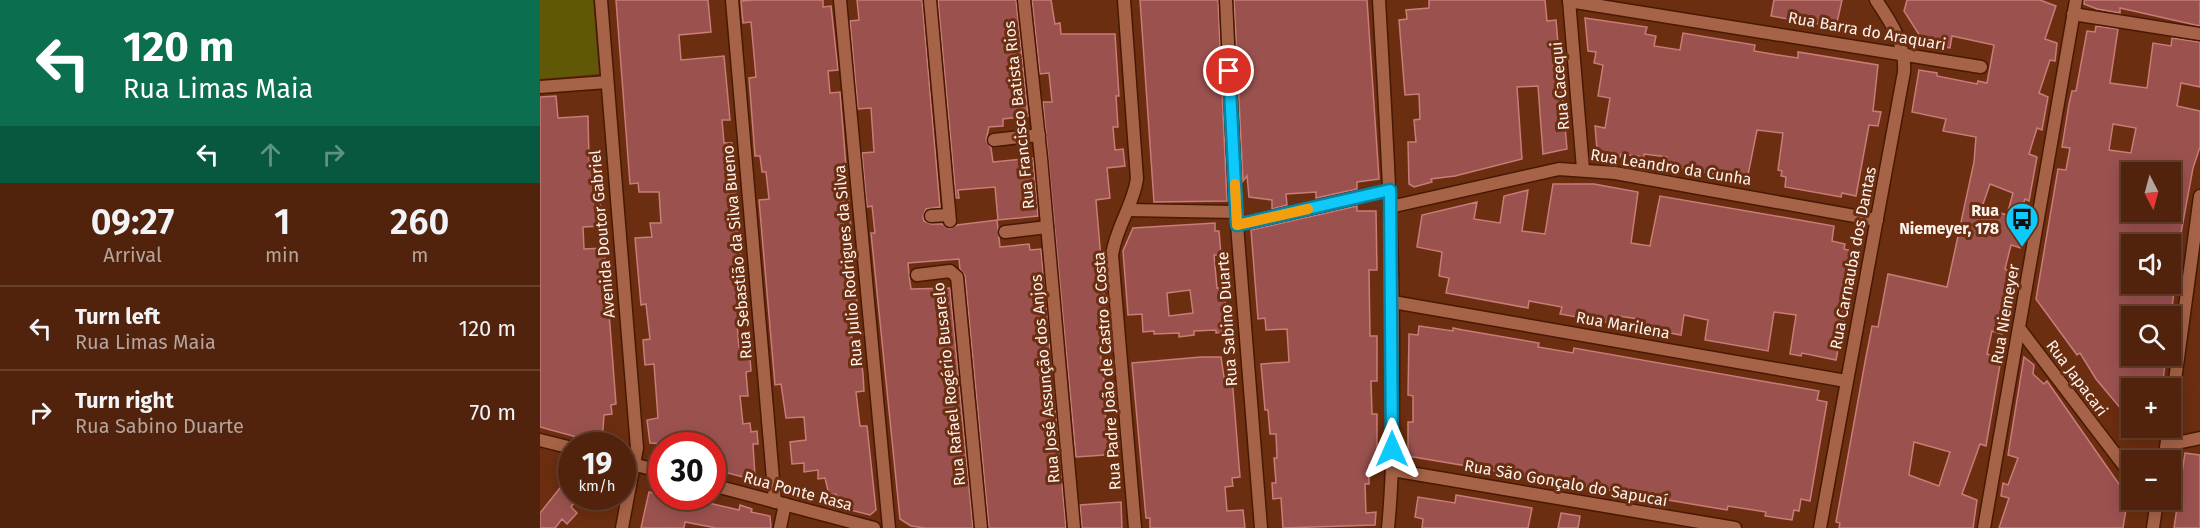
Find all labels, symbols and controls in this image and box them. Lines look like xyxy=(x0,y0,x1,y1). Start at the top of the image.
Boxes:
street label: Rua Barra do Araquari xyxy=(1787,8,1947,54)
street label: Rua Francisco Batista Rios xyxy=(1000,20,1038,210)
text: 120 m xyxy=(123,22,234,72)
icon: left xyxy=(24,24,102,102)
street label: Rua Cacequi xyxy=(1547,41,1573,131)
pin xyxy=(1203,45,1254,96)
icon: arrive xyxy=(1212,54,1245,87)
text: Rua Limas Maia xyxy=(123,73,313,105)
icon: left xyxy=(191,138,224,171)
icon: ahead xyxy=(254,138,287,171)
icon: right xyxy=(317,138,350,171)
street label: Rua Sebastião da Silva Bueno xyxy=(718,144,756,360)
street label: Rua Leandro da Cunha xyxy=(1589,145,1753,189)
street label: Avenida Doutor Gabriel xyxy=(585,149,619,319)
north arrow xyxy=(2121,162,2181,222)
map controls xyxy=(2121,162,2181,510)
street label: Rua Julio Rodrigues da Silva xyxy=(830,164,866,368)
street label: Rua Carnauba dos Dantas xyxy=(1826,165,1880,351)
text: 09:27 xyxy=(91,200,174,244)
text: 1 xyxy=(274,200,290,244)
text: 260 xyxy=(390,200,449,244)
place label: Rua Niemeyer, 178 xyxy=(1899,201,1999,238)
bus stop icon: Rua Niemeyer, 178 xyxy=(2004,201,2040,248)
button: sound xyxy=(2121,234,2181,294)
text: Arrival xyxy=(103,243,162,267)
text: min xyxy=(265,243,299,267)
text: m xyxy=(411,243,428,267)
street label: Rua Padre João de Castro e Costa xyxy=(1089,251,1125,491)
street label: Rua Sabino Duarte xyxy=(1213,251,1241,387)
street label: Rua Niemeyer xyxy=(1987,262,2023,365)
street label: Rua José Assunção dos Anjos xyxy=(1026,274,1065,484)
street label: Rua Rafael Rogério Busarelo xyxy=(929,281,969,487)
text: Turn left xyxy=(75,303,160,330)
button: search xyxy=(2121,306,2181,366)
street label: Rua Marilena xyxy=(1574,307,1672,343)
icon: left xyxy=(24,312,57,345)
text: 120 m xyxy=(459,315,516,342)
text: Rua Limas Maia xyxy=(75,330,216,354)
street label: Rua Japacari xyxy=(2042,336,2112,420)
button: + xyxy=(2121,378,2181,438)
text: Turn right xyxy=(75,387,174,414)
icon: right xyxy=(24,396,57,429)
text: 70 m xyxy=(470,399,516,426)
text: Rua Sabino Duarte xyxy=(75,414,244,438)
position arrow xyxy=(1360,417,1424,481)
speed limit sign: 30 xyxy=(648,432,726,510)
text: 19 xyxy=(582,446,612,482)
button: − xyxy=(2121,450,2181,510)
street label: Rua São Gonçalo do Sapucaí xyxy=(1463,456,1670,511)
street label: Rua Ponte Rasa xyxy=(741,467,855,515)
text: km/h xyxy=(578,477,616,495)

